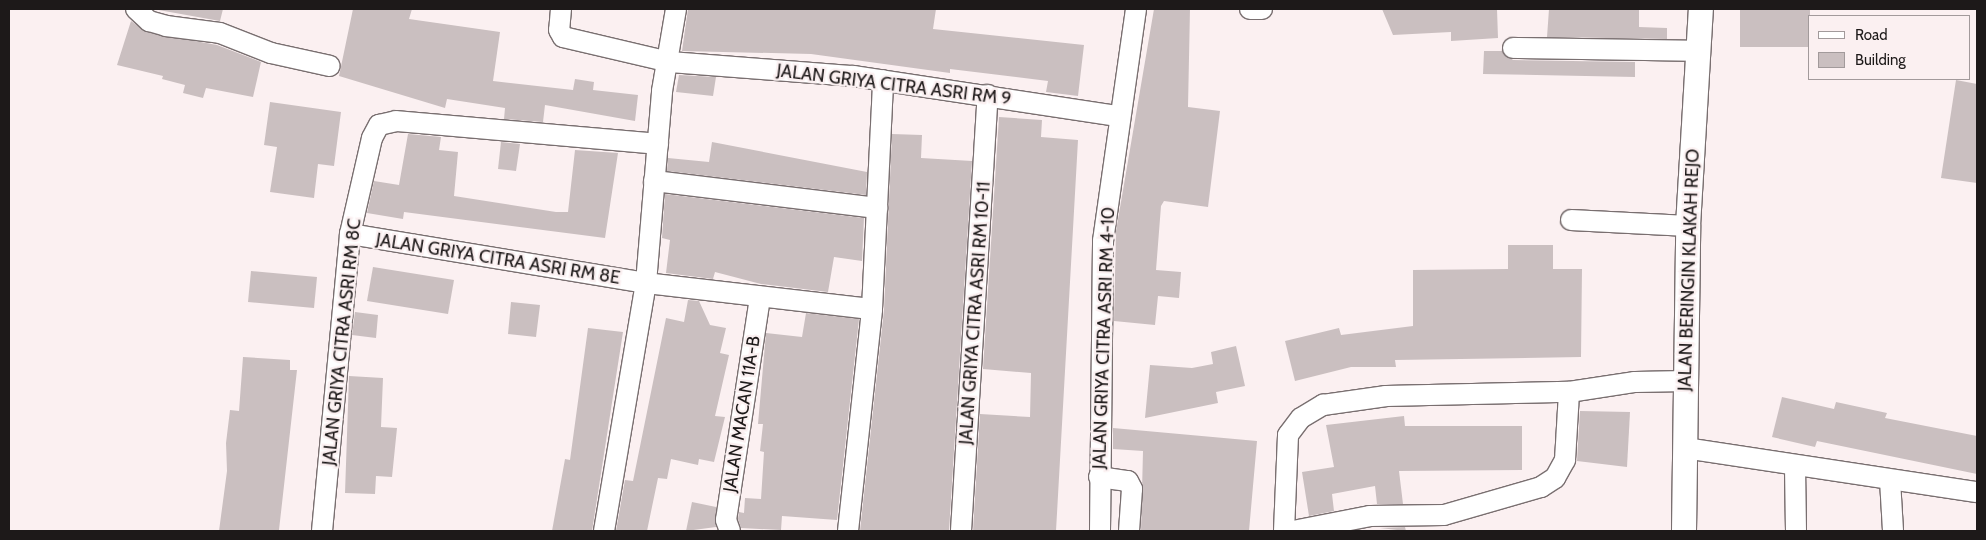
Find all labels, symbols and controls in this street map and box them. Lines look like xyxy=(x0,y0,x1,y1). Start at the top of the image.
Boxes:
legend xyxy=(1808,15,1971,80)
text: Road xyxy=(1855,26,1888,44)
text: Building xyxy=(1855,51,1906,69)
street label: JALAN GRIYA CITRA ASRI RM 9 xyxy=(775,60,1013,110)
street label: JALAN BERINGIN KLAKAH REJO xyxy=(1674,149,1704,391)
street label: JALAN GRIYA CITRA ASRI RM 10-11 xyxy=(955,181,995,445)
street label: JALAN GRIYA CITRA ASRI RM 4-10 xyxy=(1089,207,1119,469)
street label: JALAN GRIYA CITRA ASRI RM 8C xyxy=(318,217,366,467)
street label: JALAN GRIYA CITRA ASRI RM 8E xyxy=(374,229,622,289)
street label: JALAN MACAN 11A-B xyxy=(719,334,765,494)

